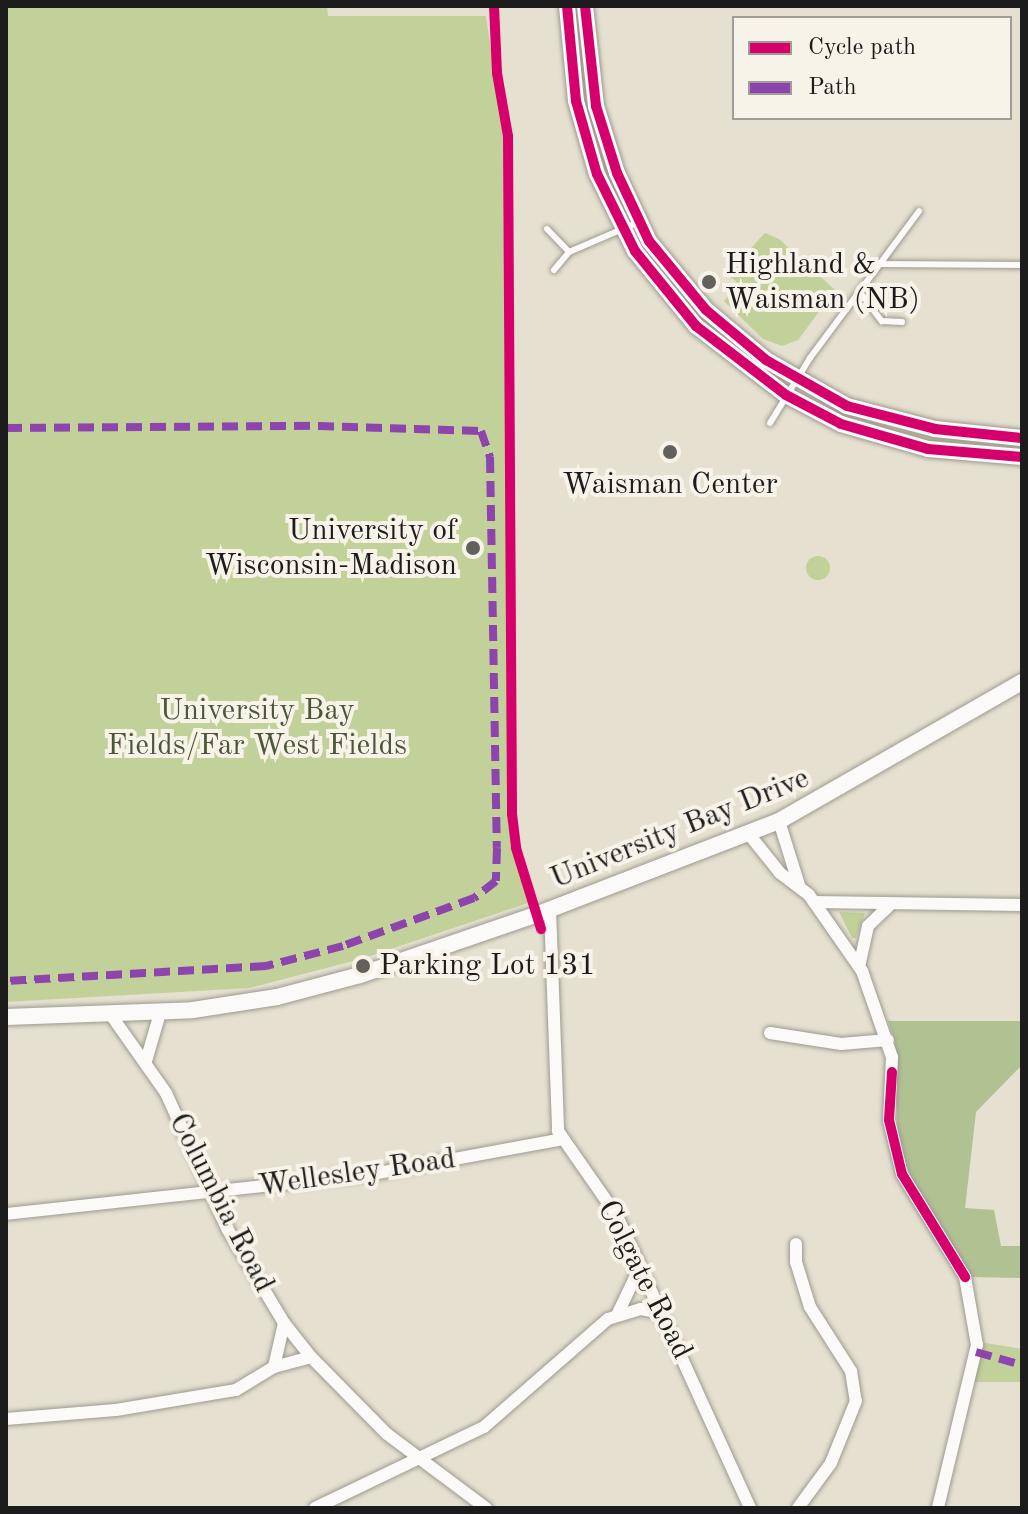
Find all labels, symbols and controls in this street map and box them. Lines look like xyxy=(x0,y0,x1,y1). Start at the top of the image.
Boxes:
legend xyxy=(732,16,1012,120)
text: Cycle path xyxy=(808,36,916,60)
text: Path xyxy=(808,76,857,100)
place label: Highland & Waisman (NB) xyxy=(725,247,920,318)
marker: Highland & Waisman (NB) xyxy=(700,273,718,291)
marker: Waisman Center xyxy=(659,441,681,463)
place label: Waisman Center xyxy=(562,467,778,503)
place label: University of Wisconsin-Madison xyxy=(205,513,457,584)
marker: University of Wisconsin-Madison xyxy=(464,539,482,557)
park label: University Bay Fields/Far West Fields xyxy=(107,693,407,764)
street label: University Bay Drive xyxy=(546,761,814,897)
place label: Parking Lot 131 xyxy=(379,948,596,984)
marker: Parking Lot 131 xyxy=(354,957,372,975)
street label: Columbia Road xyxy=(160,1107,282,1299)
street label: Wellesley Road xyxy=(256,1141,458,1205)
street label: Colgate Road xyxy=(589,1194,699,1366)

